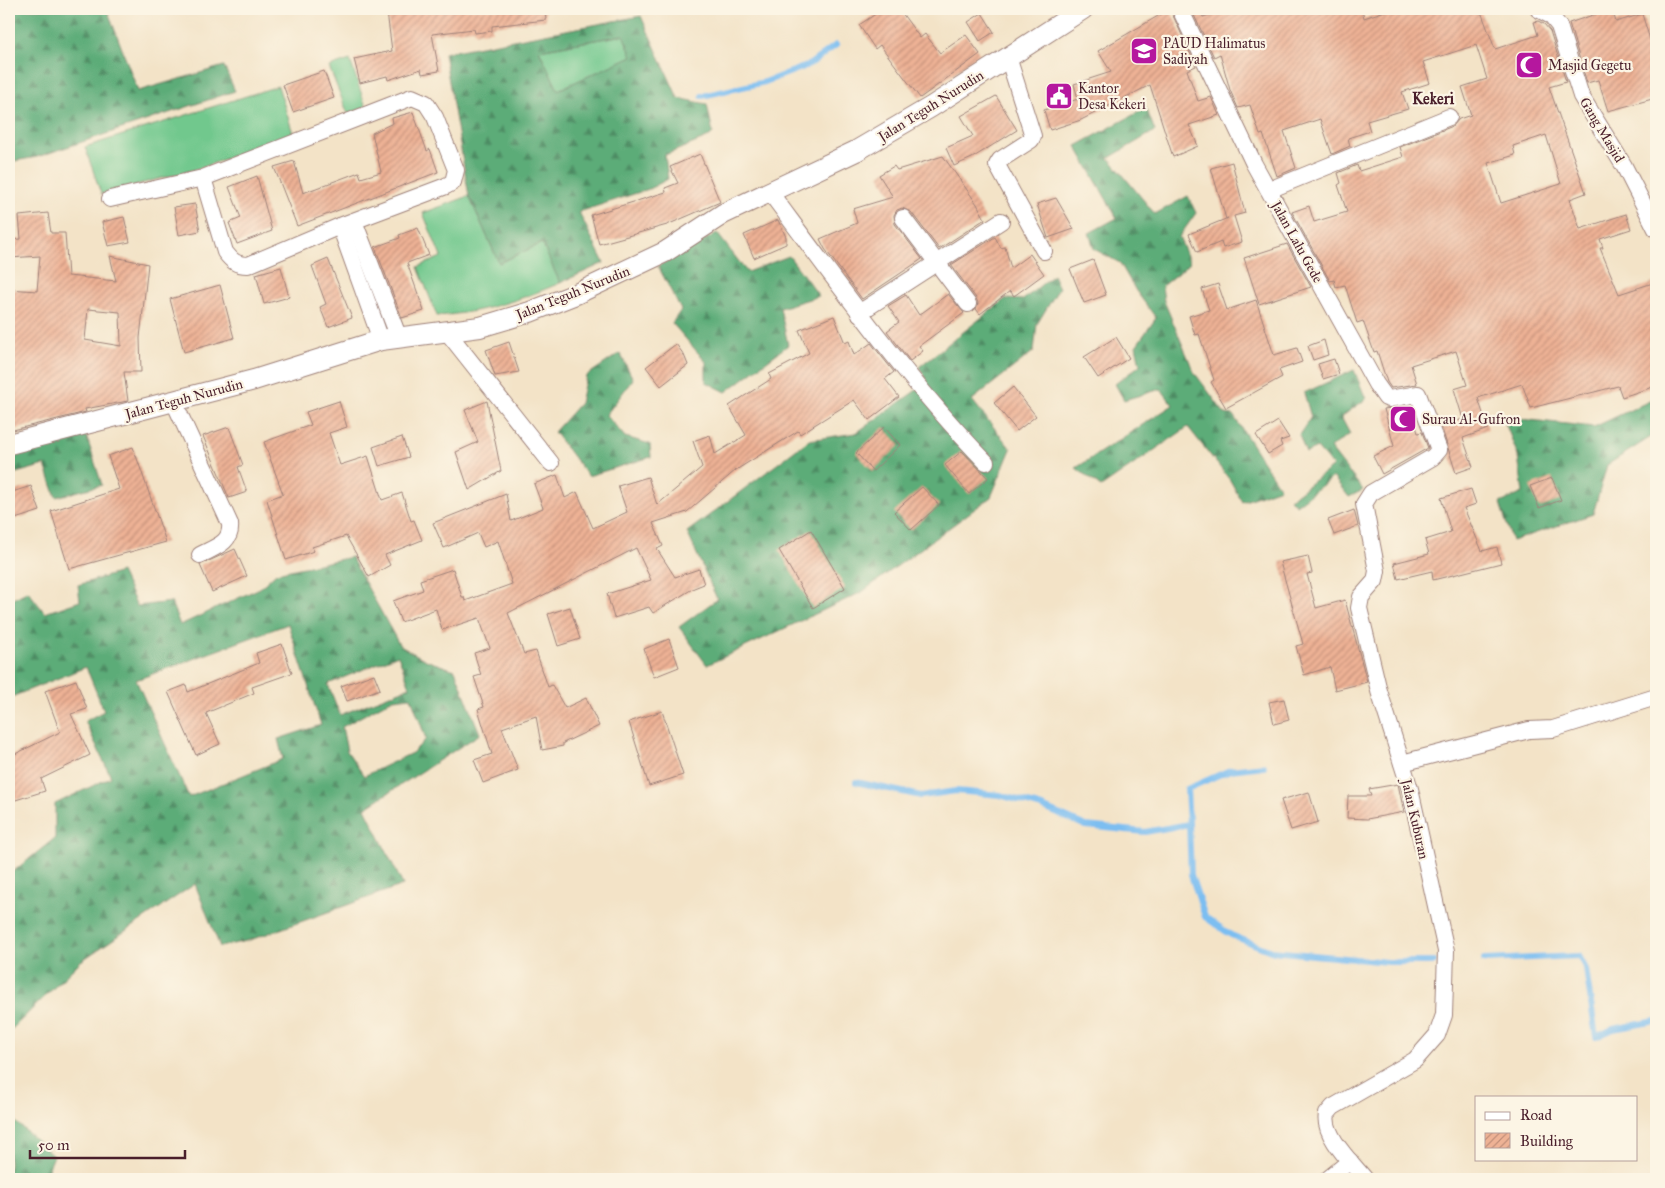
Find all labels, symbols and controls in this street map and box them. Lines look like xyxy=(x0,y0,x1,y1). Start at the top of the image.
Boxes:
place label: PAUD Halimatus Sadiyah xyxy=(1163,35,1265,68)
school or university icon: PAUD Halimatus Sadiyah xyxy=(1129,36,1159,66)
mosque icon: Masjid Gegetu xyxy=(1514,50,1544,80)
place label: Masjid Gegetu xyxy=(1548,57,1632,74)
street label: Jalan Teguh Nurudin xyxy=(873,66,988,147)
place label: Kantor Desa Kekeri xyxy=(1078,80,1146,113)
public building icon: Kantor Desa Kekeri xyxy=(1044,81,1074,111)
district label: Kekeri xyxy=(1412,89,1455,108)
street label: Gang Masjid xyxy=(1576,94,1628,166)
street label: Jalan Lalu Gede xyxy=(1266,196,1327,287)
street label: Jalan Teguh Nurudin xyxy=(512,262,633,325)
street label: Jalan Teguh Nurudin xyxy=(121,375,245,424)
mosque icon: Surau Al-Gufron xyxy=(1388,404,1418,434)
place label: Surau Al-Gufron xyxy=(1422,411,1521,428)
street label: Jalan Kuburan xyxy=(1396,775,1433,861)
legend xyxy=(1475,1096,1638,1160)
text: Road xyxy=(1520,1106,1552,1124)
scale bar xyxy=(30,1128,185,1160)
text: Building xyxy=(1520,1132,1574,1150)
text: 50 m xyxy=(38,1136,70,1154)

